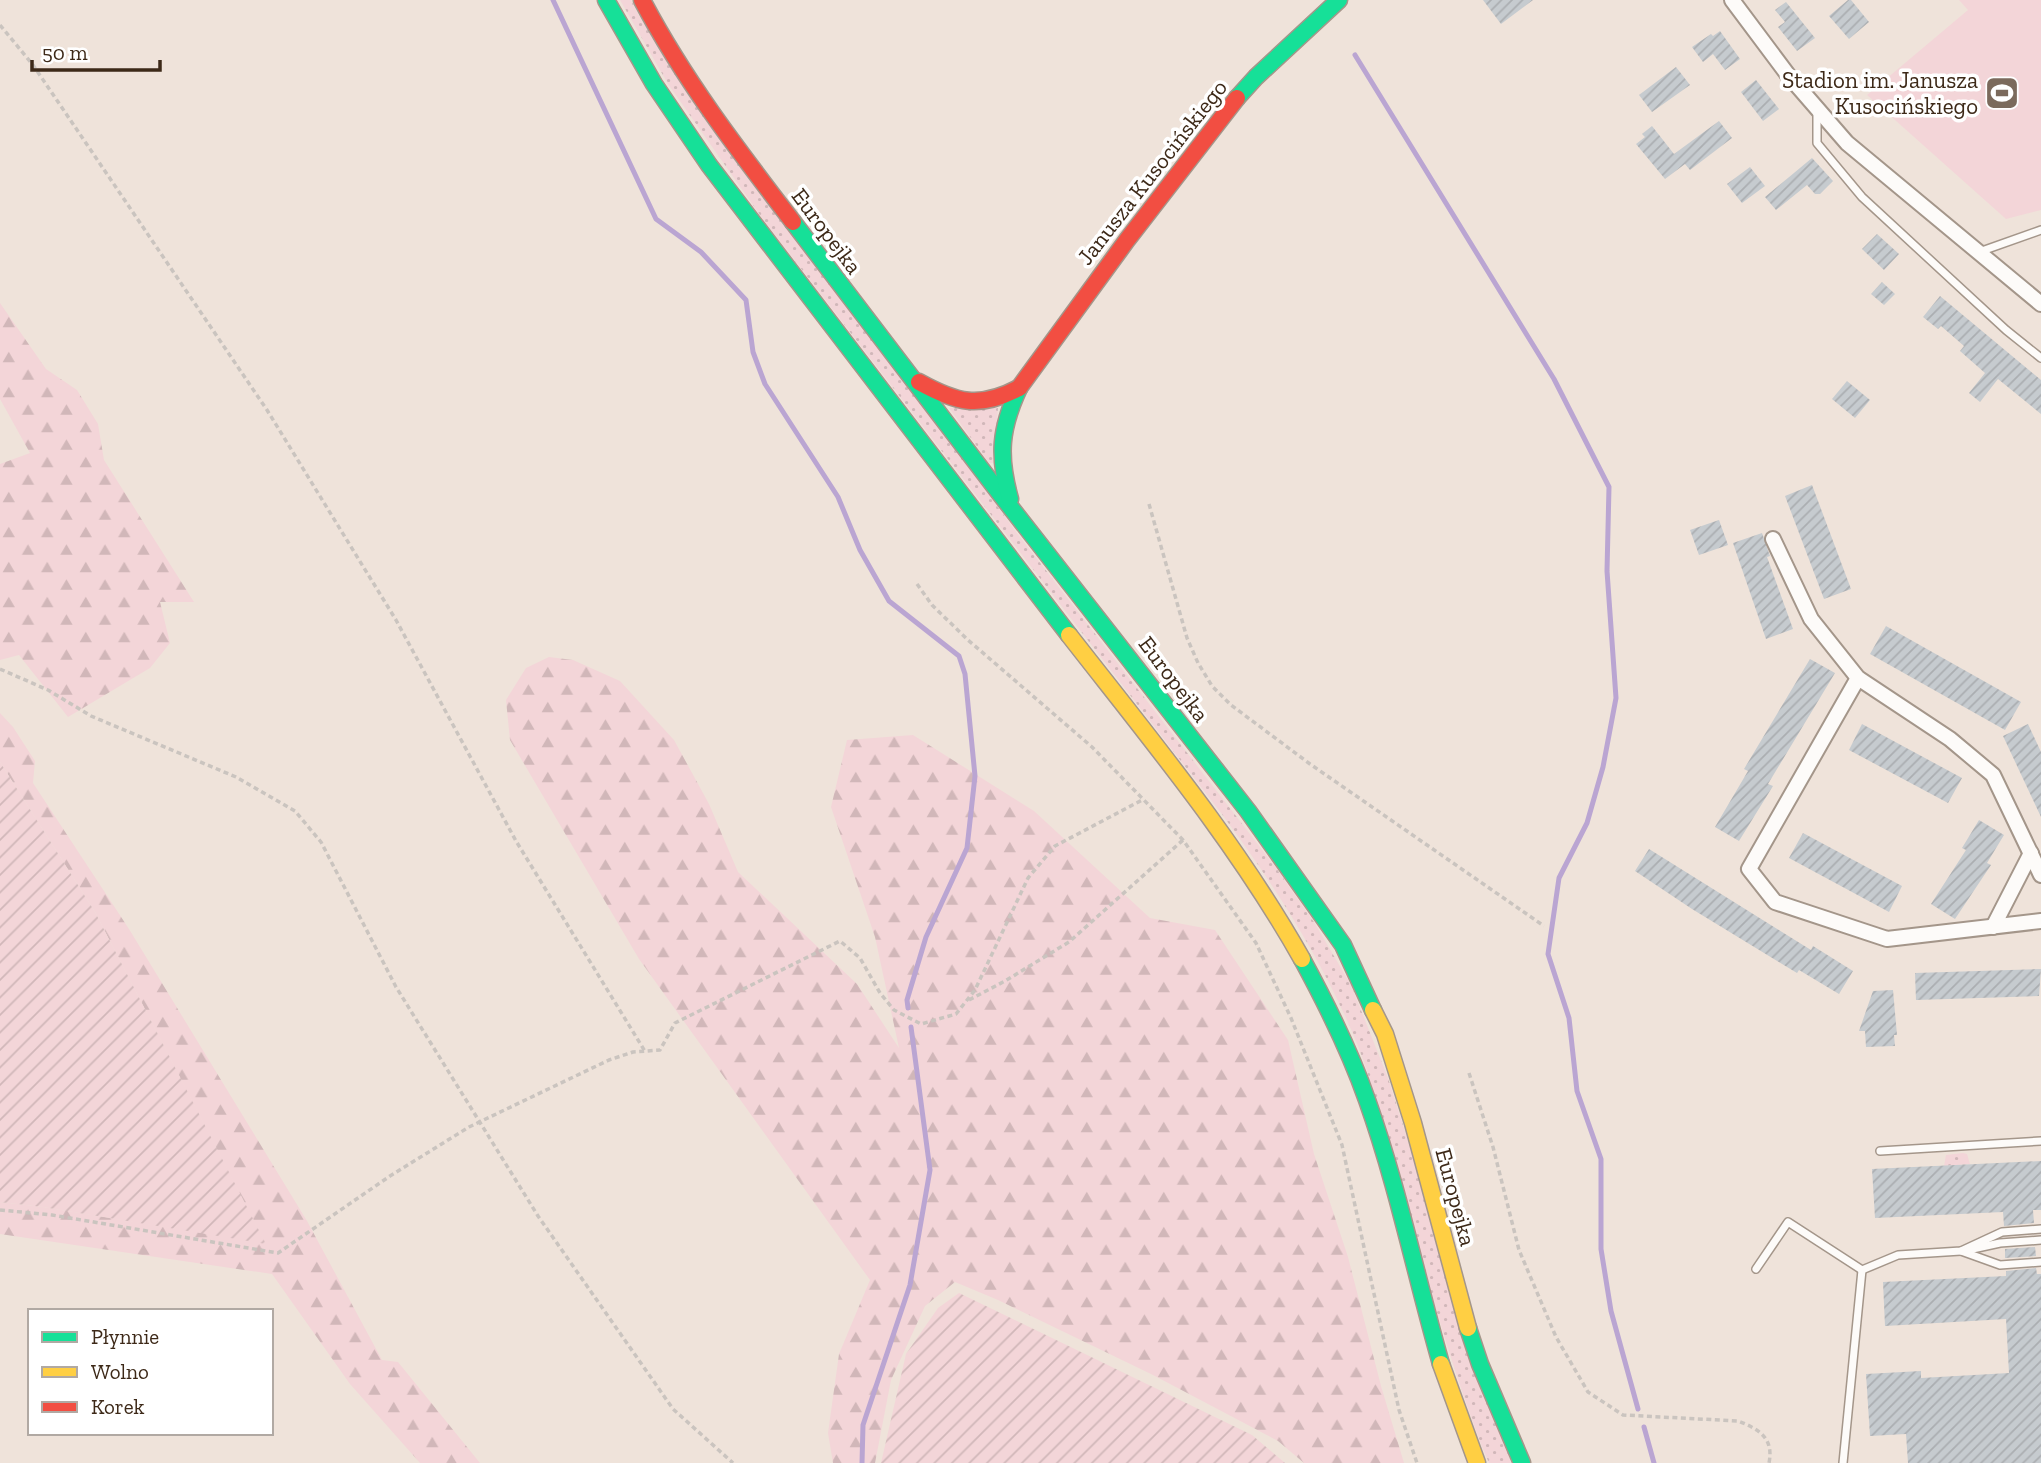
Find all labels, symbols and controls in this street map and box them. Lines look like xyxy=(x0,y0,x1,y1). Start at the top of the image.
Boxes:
scale bar xyxy=(32,28,159,72)
text: 50 m xyxy=(42,40,88,65)
place label: Stadion im. Janusza Kusocińskiego xyxy=(1782,66,1978,120)
street label: Janusza Kusocińskiego xyxy=(1071,74,1233,270)
sports icon: Stadion im. Janusza Kusocińskiego xyxy=(1983,74,2021,112)
street label: Europejka xyxy=(786,183,868,279)
street label: Europejka xyxy=(1133,631,1215,727)
street label: Europejka xyxy=(1430,1145,1482,1249)
legend xyxy=(28,1309,273,1435)
text: Płynnie xyxy=(91,1324,159,1349)
text: Wolno xyxy=(91,1359,149,1384)
text: Korek xyxy=(91,1394,145,1419)

